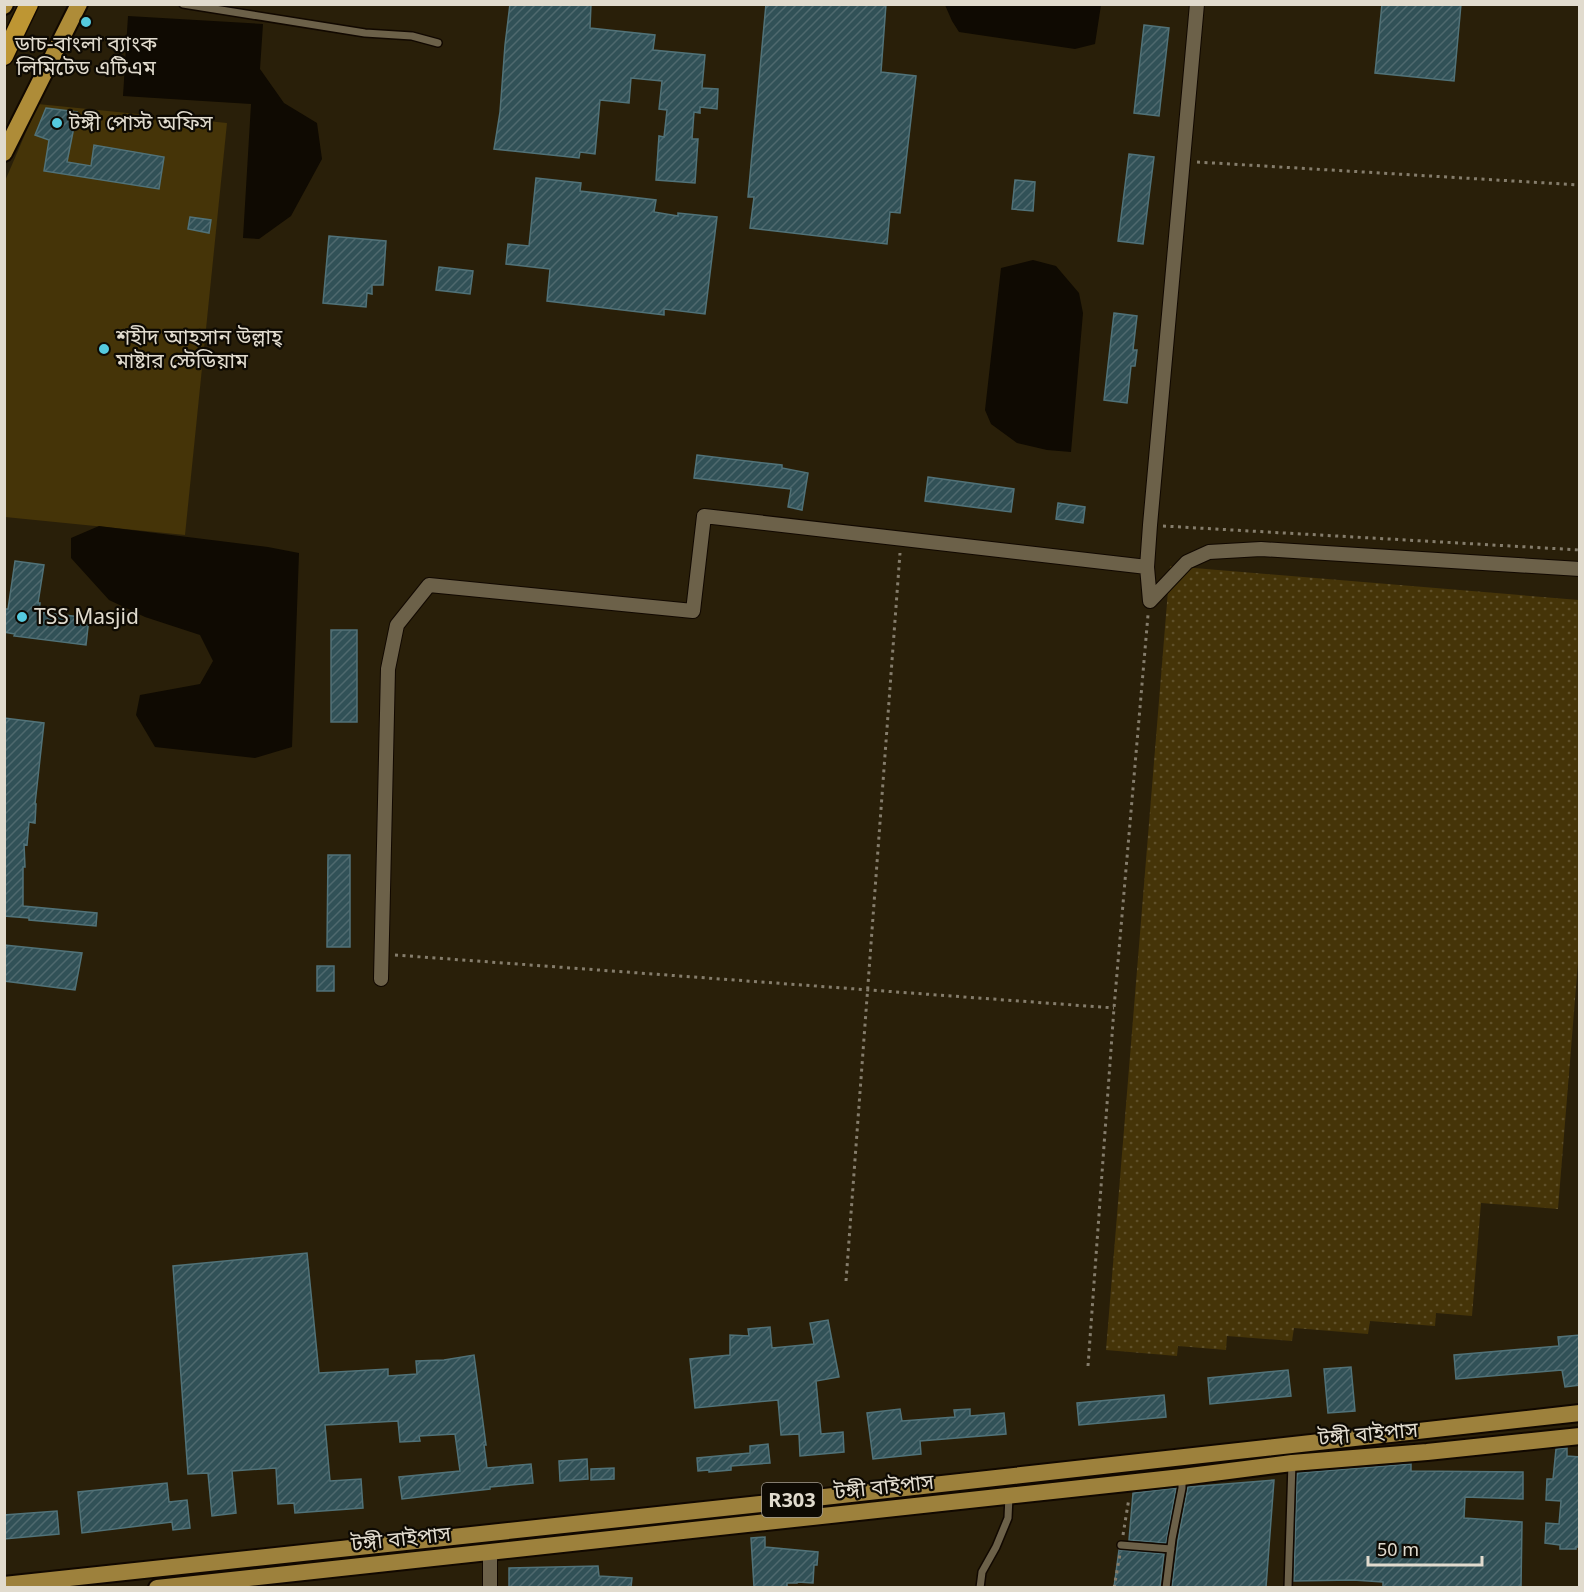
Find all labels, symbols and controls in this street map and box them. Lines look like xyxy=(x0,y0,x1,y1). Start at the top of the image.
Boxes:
marker: ডাচ-বাংলা ব্যাংক লিমিটেড এটিএম xyxy=(79,15,93,29)
place label: ডাচ-বাংলা ব্যাংক লিমিটেড এটিএম xyxy=(14,29,158,81)
place label: টঙ্গী পোস্ট অফিস xyxy=(68,108,214,136)
marker: টঙ্গী পোস্ট অফিস xyxy=(50,116,64,130)
place label: শহীদ আহসান উল্লাহ্‌ মাষ্টার স্টেডিয়াম xyxy=(115,322,283,374)
marker: শহীদ আহসান উল্লাহ্‌ মাষ্টার স্টেডিয়াম xyxy=(97,342,111,356)
place label: TSS Masjid xyxy=(34,602,139,630)
marker: TSS Masjid xyxy=(15,610,29,624)
street label: টঙ্গী বাইপাস xyxy=(1316,1415,1420,1451)
street label: টঙ্গী বাইপাস xyxy=(832,1467,936,1505)
road number: R303 xyxy=(762,1483,822,1517)
street label: টঙ্গী বাইপাস xyxy=(349,1519,453,1557)
scale bar xyxy=(1368,1529,1482,1567)
text: 50 m xyxy=(1377,1537,1419,1561)

